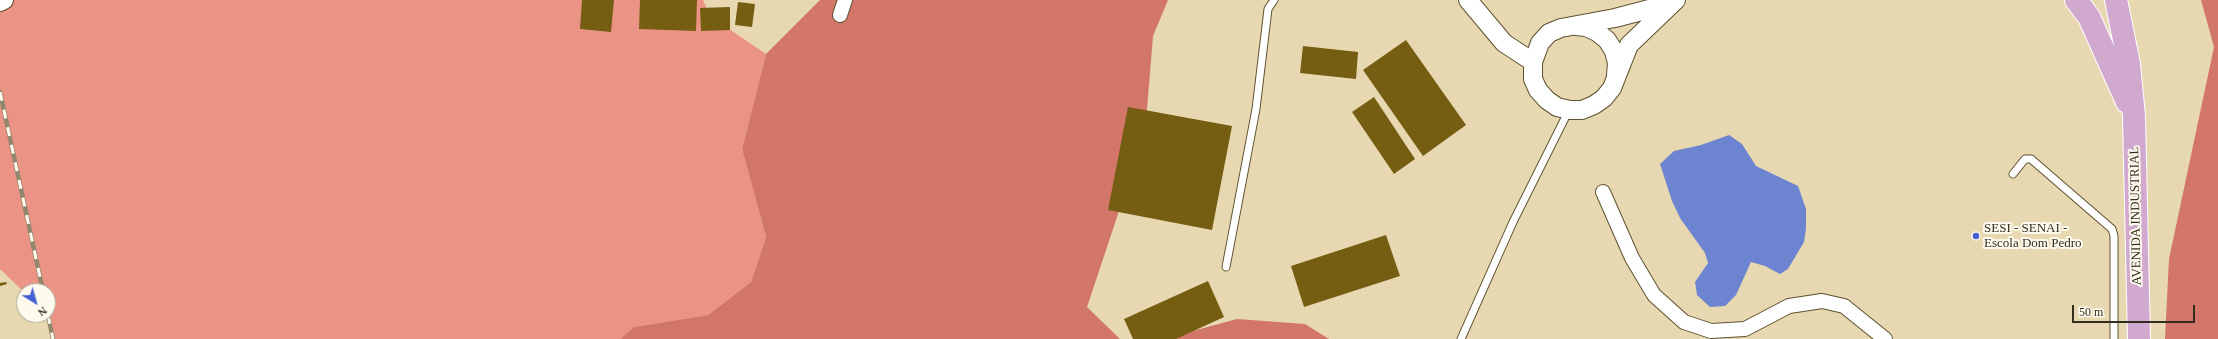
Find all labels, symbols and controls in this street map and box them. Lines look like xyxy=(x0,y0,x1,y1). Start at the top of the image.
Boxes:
street label: AVENIDA INDUSTRIAL xyxy=(2127,146,2145,286)
place label: SESI - SENAI - Escola Dom Pedro xyxy=(1984,221,2081,252)
marker: SESI - SENAI - Escola Dom Pedro xyxy=(1971,231,1981,241)
north arrow xyxy=(16,283,56,323)
scale bar xyxy=(2074,297,2197,323)
text: N xyxy=(36,305,49,319)
text: 50 m xyxy=(2079,305,2103,319)

